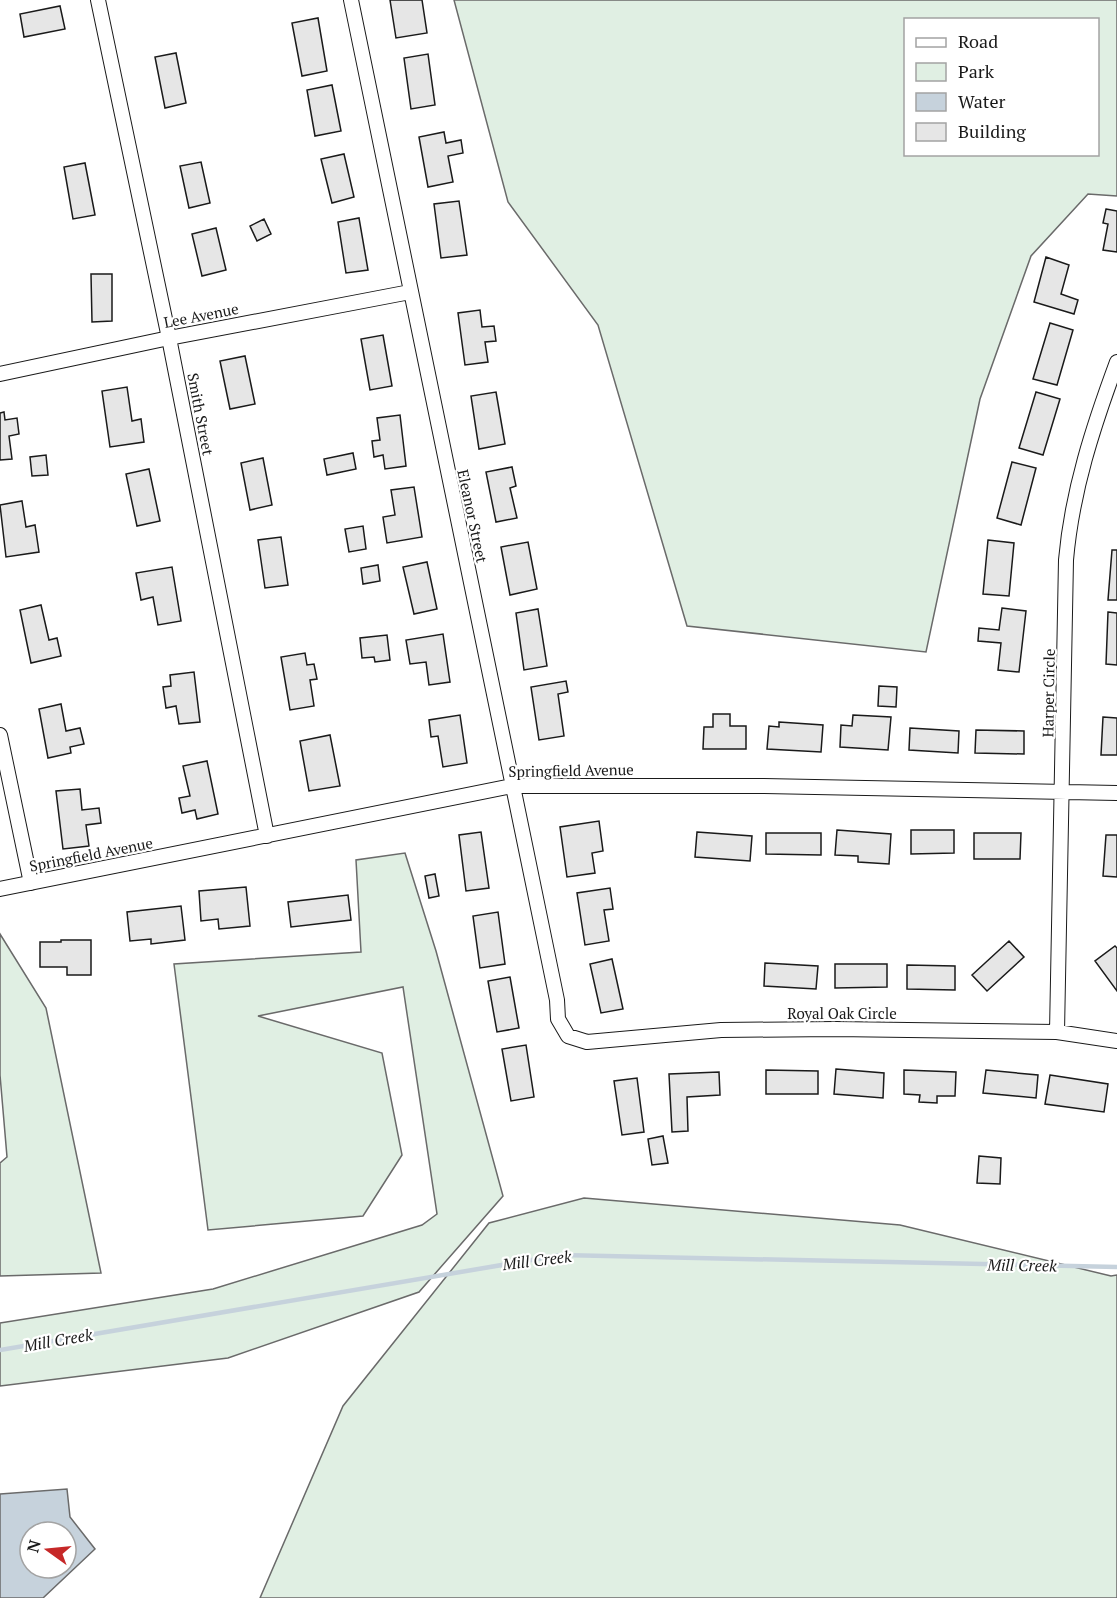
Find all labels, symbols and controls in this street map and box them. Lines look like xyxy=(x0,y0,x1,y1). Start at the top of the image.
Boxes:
legend xyxy=(904,18,1099,156)
text: Road xyxy=(958,29,998,53)
text: Park xyxy=(958,59,995,83)
text: Water xyxy=(958,89,1005,113)
text: Building xyxy=(958,119,1026,143)
street label: Lee Avenue xyxy=(162,298,240,332)
street label: Smith Street xyxy=(183,371,219,457)
street label: Eleanor Street xyxy=(453,467,493,565)
street label: Harper Circle xyxy=(1037,648,1059,738)
street label: Springfield Avenue xyxy=(508,759,634,781)
street label: Springfield Avenue xyxy=(28,832,154,876)
street label: Royal Oak Circle xyxy=(787,1003,897,1023)
water label: Mill Creek xyxy=(500,1245,573,1275)
water label: Mill Creek xyxy=(986,1253,1057,1277)
water label: Mill Creek xyxy=(21,1323,94,1357)
north arrow xyxy=(18,1520,78,1580)
text: N xyxy=(21,1537,46,1555)

